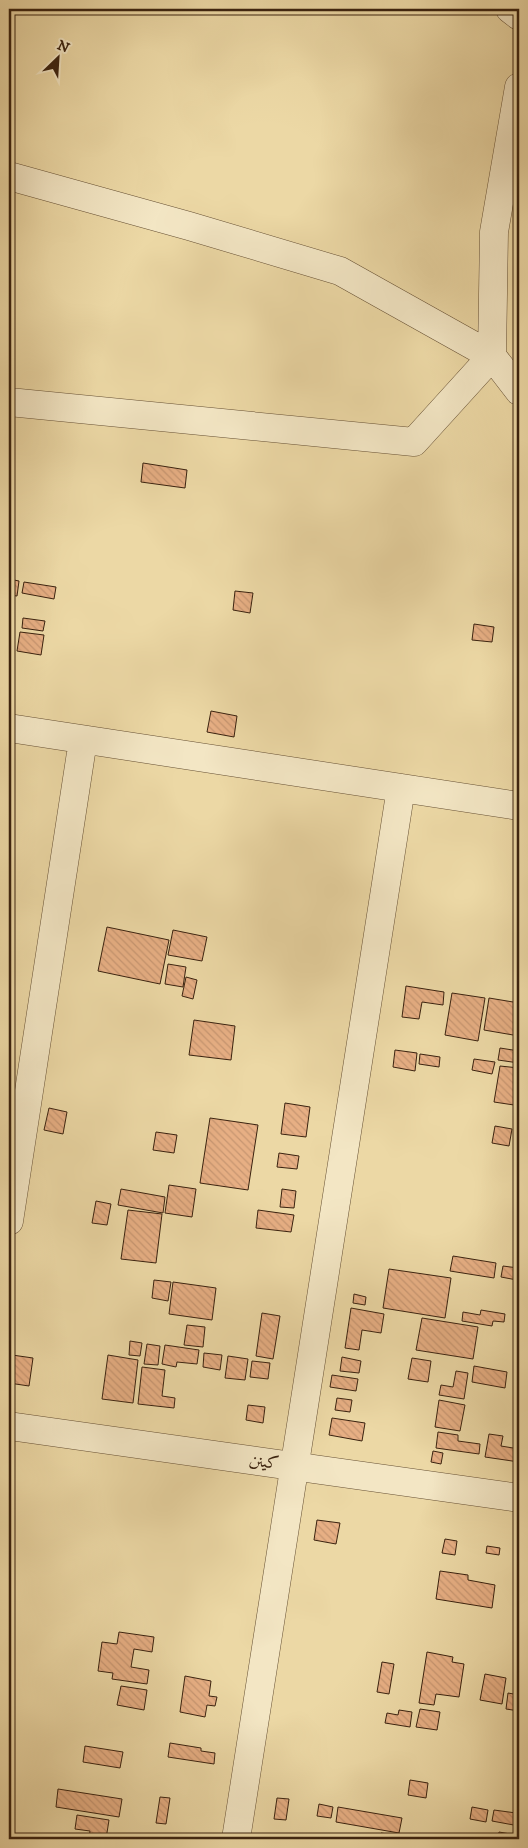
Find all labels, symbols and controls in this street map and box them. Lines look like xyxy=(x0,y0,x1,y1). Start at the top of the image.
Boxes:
north arrow xyxy=(32,32,82,82)
text: N xyxy=(54,37,73,58)
street label: كينن xyxy=(248,1449,280,1475)

